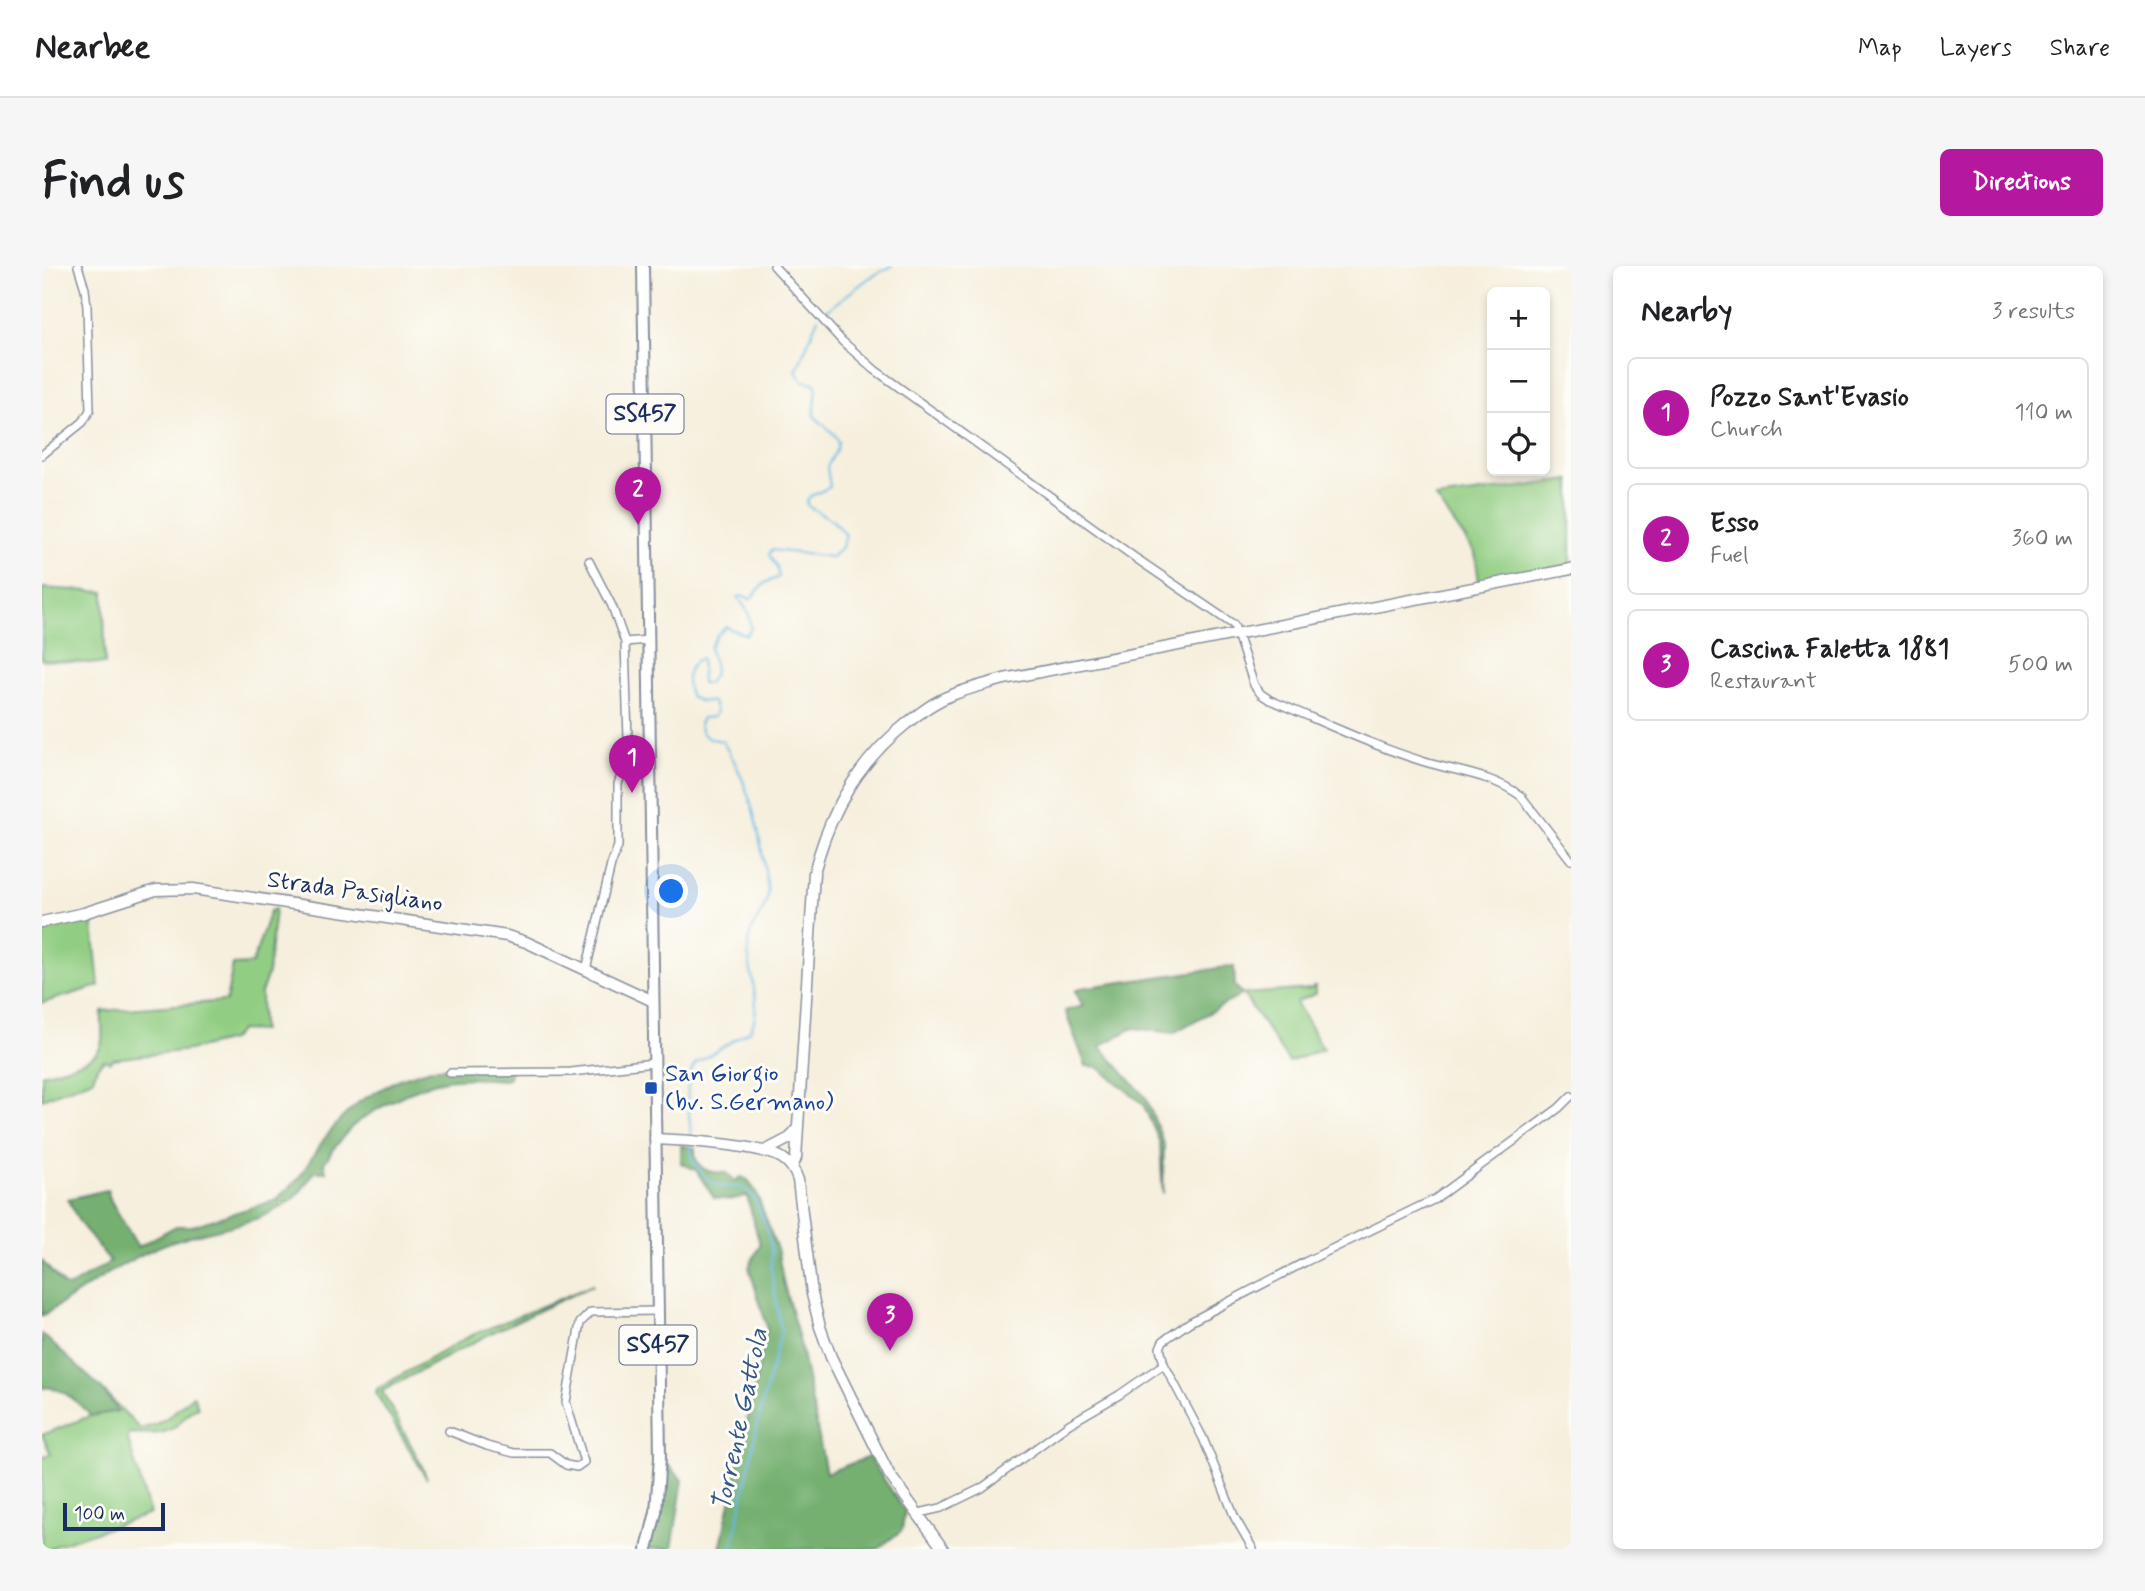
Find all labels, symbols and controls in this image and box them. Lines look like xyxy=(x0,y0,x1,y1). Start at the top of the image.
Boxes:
text: Nearbee xyxy=(35,26,150,70)
text: Map xyxy=(1858,33,1902,64)
text: Layers xyxy=(1940,33,2012,64)
text: Share xyxy=(2050,33,2110,64)
button: Directions xyxy=(1940,149,2103,216)
text: Find us xyxy=(42,150,185,215)
map controls xyxy=(1487,287,1550,476)
button: + xyxy=(1487,287,1550,350)
text: Nearby xyxy=(1641,292,1732,331)
text: 3 results xyxy=(1992,297,2075,327)
button: − xyxy=(1487,350,1550,413)
text: Pozzo Sant'Evasio xyxy=(1710,381,1909,415)
road number: SS457 xyxy=(606,394,684,434)
text: 1 xyxy=(1661,398,1671,428)
text: 110 m xyxy=(2014,398,2073,428)
button: locate xyxy=(1487,413,1550,476)
text: Church xyxy=(1710,415,1783,445)
pin: 2 xyxy=(615,467,661,525)
text: Esso xyxy=(1710,507,1759,541)
text: 2 xyxy=(1660,524,1672,554)
text: 360 m xyxy=(2012,524,2073,554)
text: Fuel xyxy=(1710,541,1749,571)
text: Cascina Faletta 1881 xyxy=(1710,633,1949,667)
text: 3 xyxy=(1661,650,1671,680)
text: 500 m xyxy=(2008,650,2073,680)
text: Restaurant xyxy=(1710,667,1817,697)
pin: 1 xyxy=(609,735,655,793)
street label: Strada Pasigliano xyxy=(265,864,445,920)
your location xyxy=(654,874,688,908)
place label: San Giorgio (bv. S.Germano) xyxy=(665,1059,834,1118)
marker: San Giorgio (bv. S.Germano) xyxy=(643,1080,659,1096)
pin: 3 xyxy=(867,1293,913,1351)
water label: Torrente Gattola xyxy=(705,1325,777,1515)
road number: SS457 xyxy=(620,1326,696,1364)
scale bar xyxy=(63,1500,164,1532)
text: 100 m xyxy=(74,1502,125,1527)

